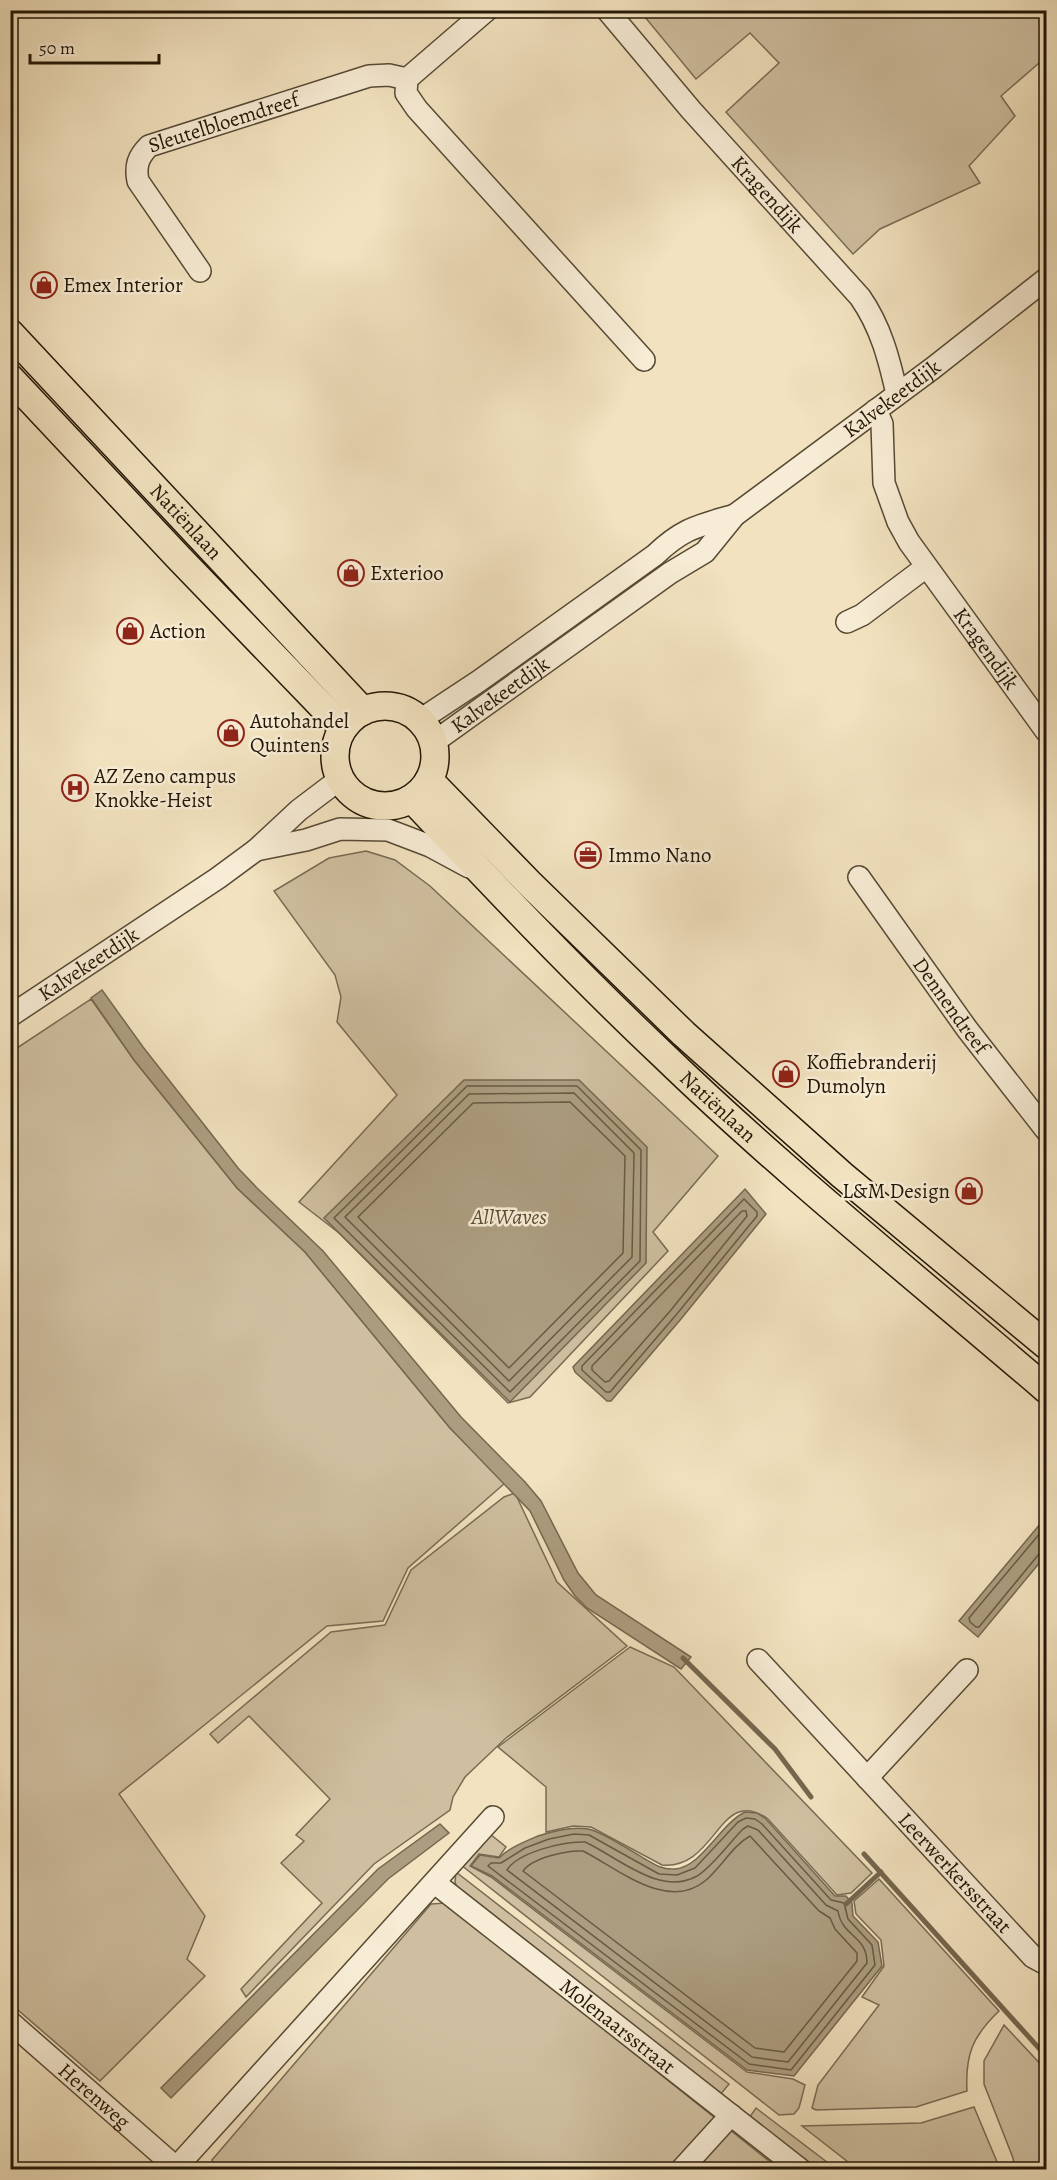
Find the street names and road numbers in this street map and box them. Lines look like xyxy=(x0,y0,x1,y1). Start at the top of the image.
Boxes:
street label: Sleutelbloemdreef xyxy=(145,84,305,159)
street label: Kragendijk xyxy=(725,149,810,239)
street label: Kalvekeetdijk xyxy=(837,353,947,444)
street label: Natiënlaan xyxy=(144,477,229,566)
street label: Kragendijk xyxy=(947,602,1026,696)
street label: Kalvekeetdijk xyxy=(445,650,555,740)
street label: Kalvekeetdijk xyxy=(33,920,144,1008)
street label: Dennendreef xyxy=(906,952,997,1062)
street label: Natiënlaan xyxy=(674,1064,762,1149)
street label: Leerwerkersstraat xyxy=(892,1806,1018,1939)
street label: Molenaarsstraat xyxy=(554,1972,681,2080)
street label: Herenweg xyxy=(52,2056,137,2135)

